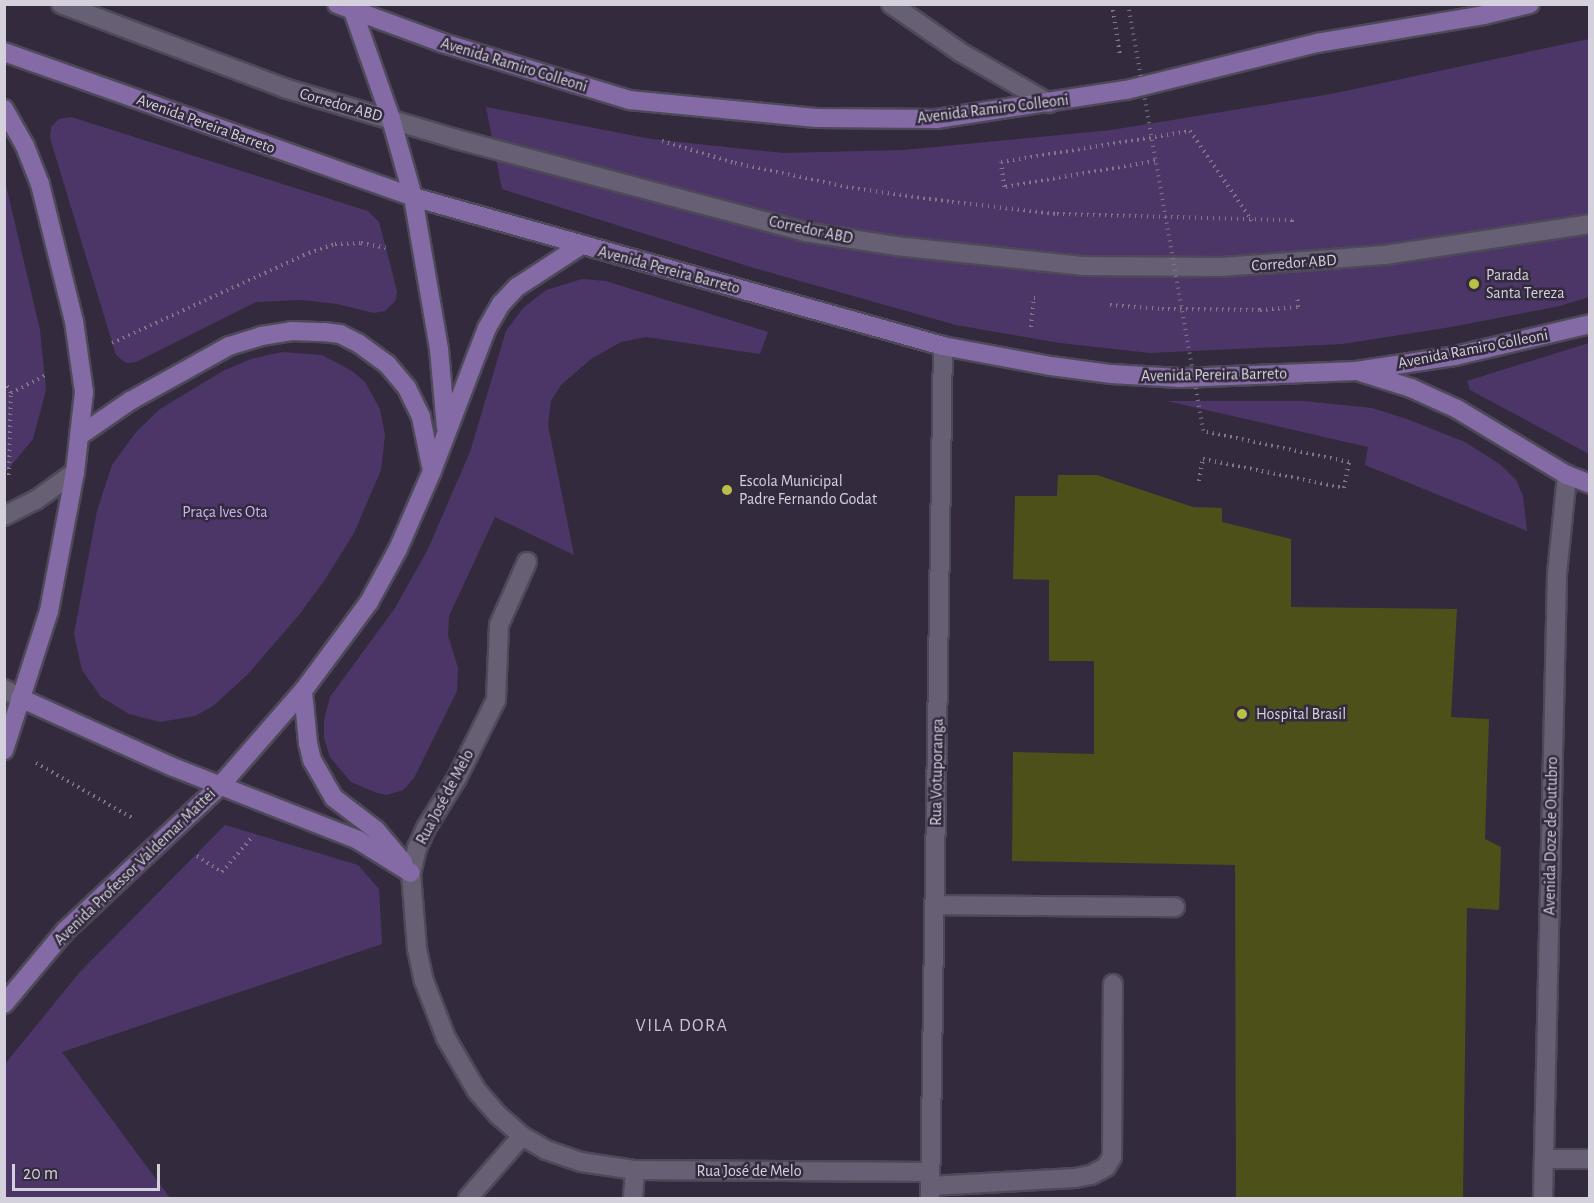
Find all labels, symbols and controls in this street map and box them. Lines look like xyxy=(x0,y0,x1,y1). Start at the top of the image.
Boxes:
street label: Avenida Ramiro Colleoni xyxy=(438,34,590,96)
street label: Corredor ABD xyxy=(297,84,385,126)
street label: Avenida Pereira Barreto xyxy=(134,90,278,158)
street label: Avenida Ramiro Colleoni xyxy=(916,90,1070,128)
street label: Corredor ABD xyxy=(767,212,855,248)
street label: Avenida Pereira Barreto xyxy=(596,242,742,298)
street label: Corredor ABD xyxy=(1251,250,1337,276)
place label: Parada Santa Tereza xyxy=(1486,265,1565,303)
marker: Parada Santa Tereza xyxy=(1467,277,1481,291)
street label: Avenida Ramiro Colleoni xyxy=(1396,325,1550,373)
street label: Avenida Pereira Barreto xyxy=(1141,364,1287,386)
place label: Escola Municipal Padre Fernando Godat xyxy=(739,471,877,509)
marker: Escola Municipal Padre Fernando Godat xyxy=(720,483,734,497)
park label: Praça Ives Ota xyxy=(182,502,268,522)
place label: Hospital Brasil xyxy=(1256,704,1346,724)
marker: Hospital Brasil xyxy=(1233,705,1251,723)
street label: Rua Votuporanga xyxy=(926,718,948,826)
street label: Rua José de Melo xyxy=(412,746,478,848)
street label: Avenida Doze de Outubro xyxy=(1540,757,1562,915)
street label: Avenida Professor Valdemar Mattei xyxy=(50,785,220,949)
district label: VILA DORA xyxy=(636,1015,728,1037)
scale bar xyxy=(15,1152,164,1190)
street label: Rua José de Melo xyxy=(697,1161,801,1181)
text: 20 m xyxy=(23,1165,58,1183)

